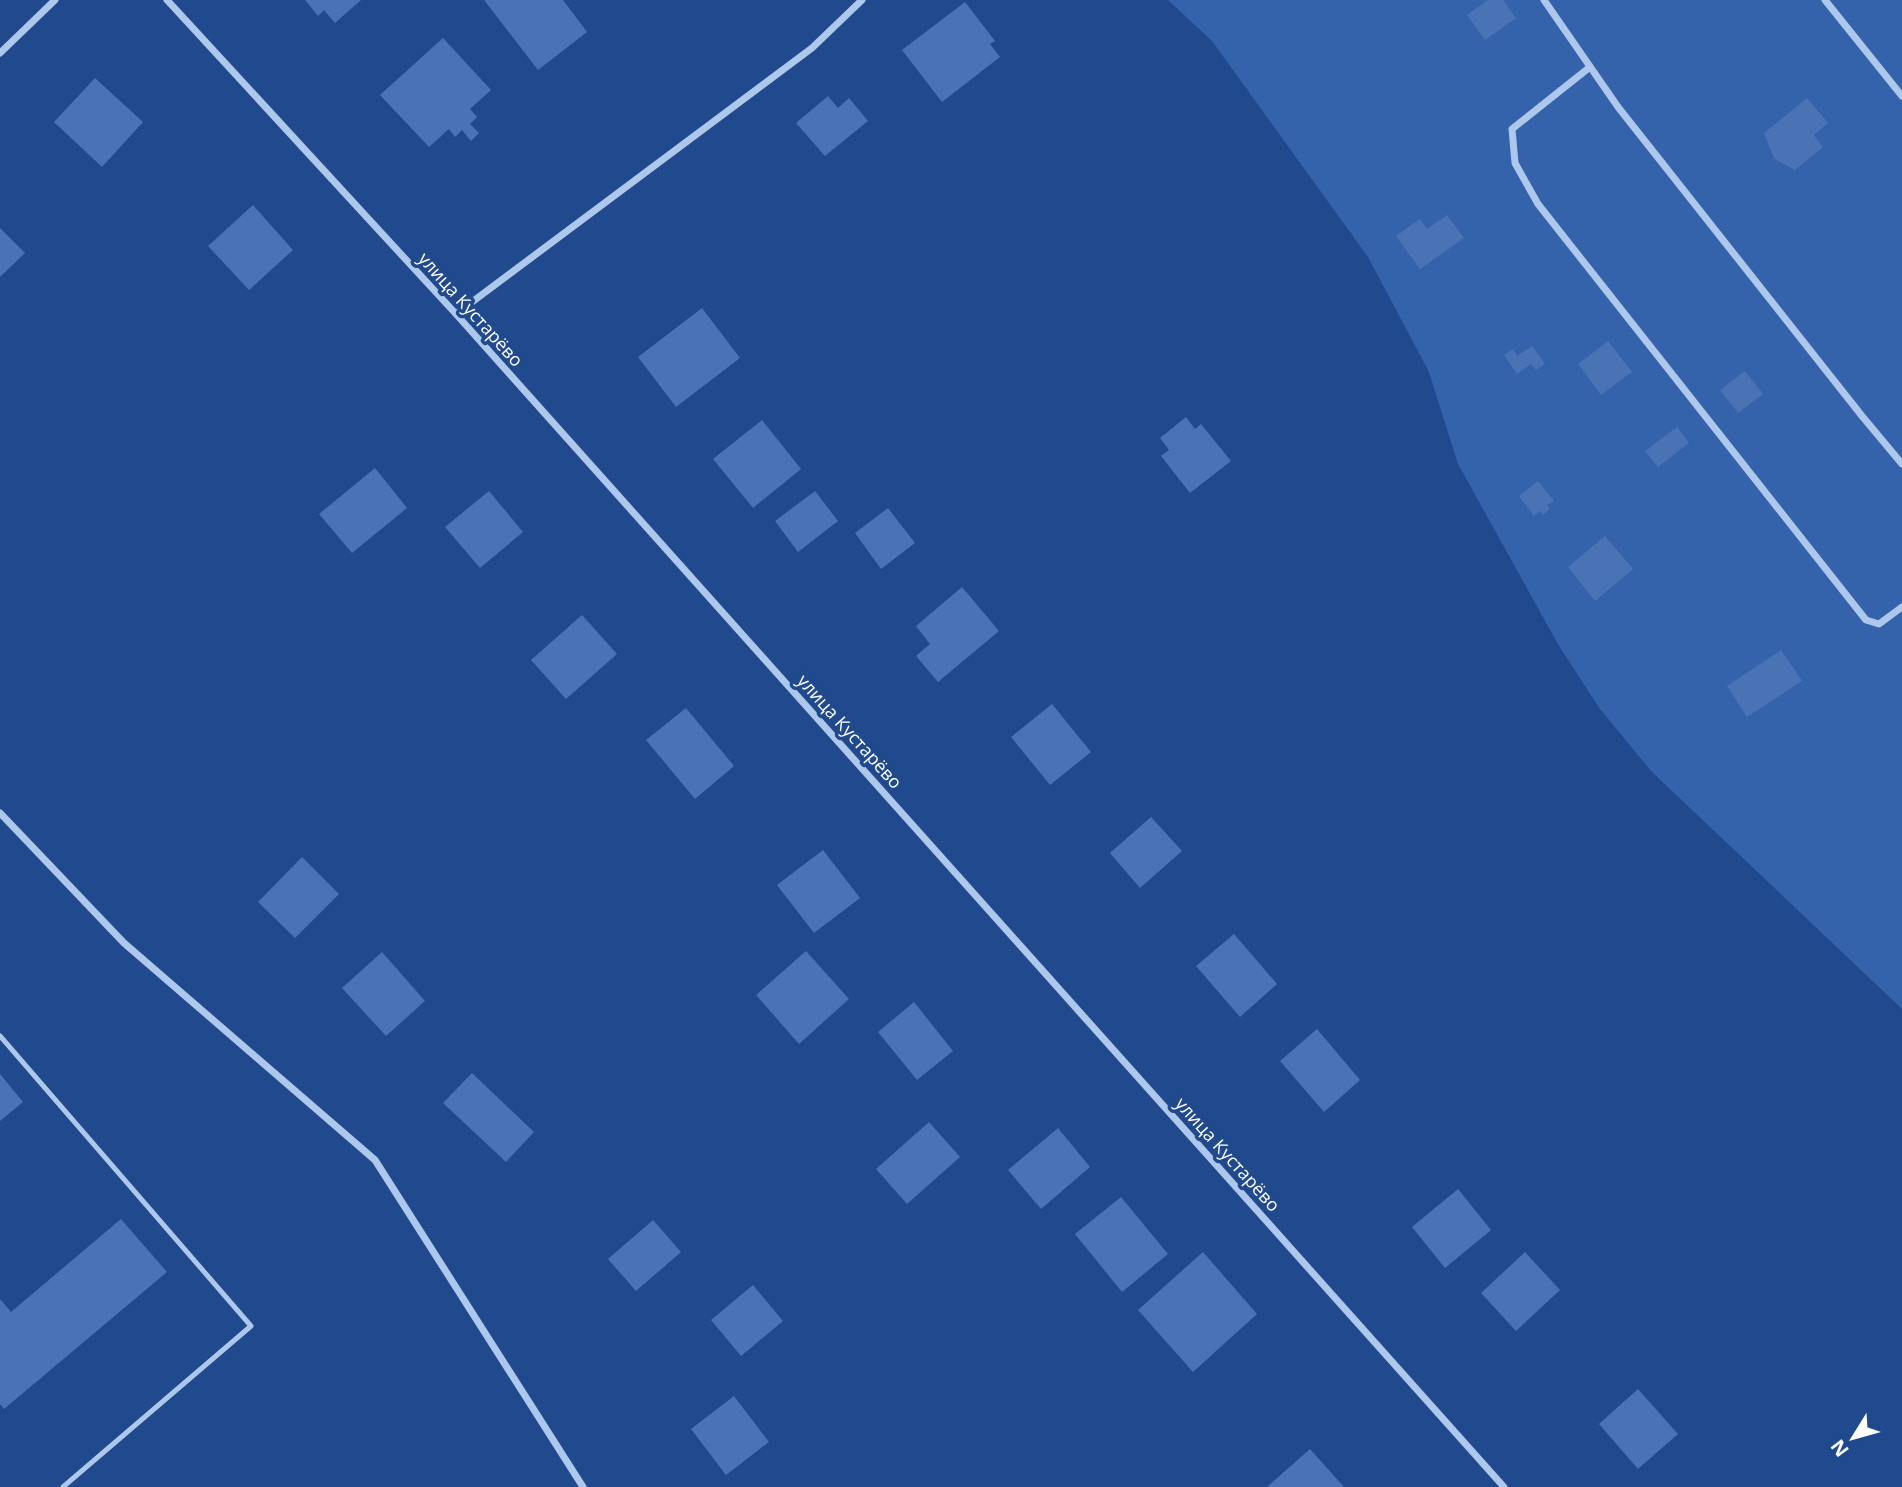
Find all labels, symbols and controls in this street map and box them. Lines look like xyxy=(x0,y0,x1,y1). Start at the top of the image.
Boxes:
street label: улица Кустарёво xyxy=(413,247,529,371)
street label: улица Кустарёво xyxy=(792,669,908,793)
street label: улица Кустарёво xyxy=(1170,1092,1286,1216)
north arrow xyxy=(1818,1403,1888,1473)
text: N xyxy=(1824,1434,1854,1462)

